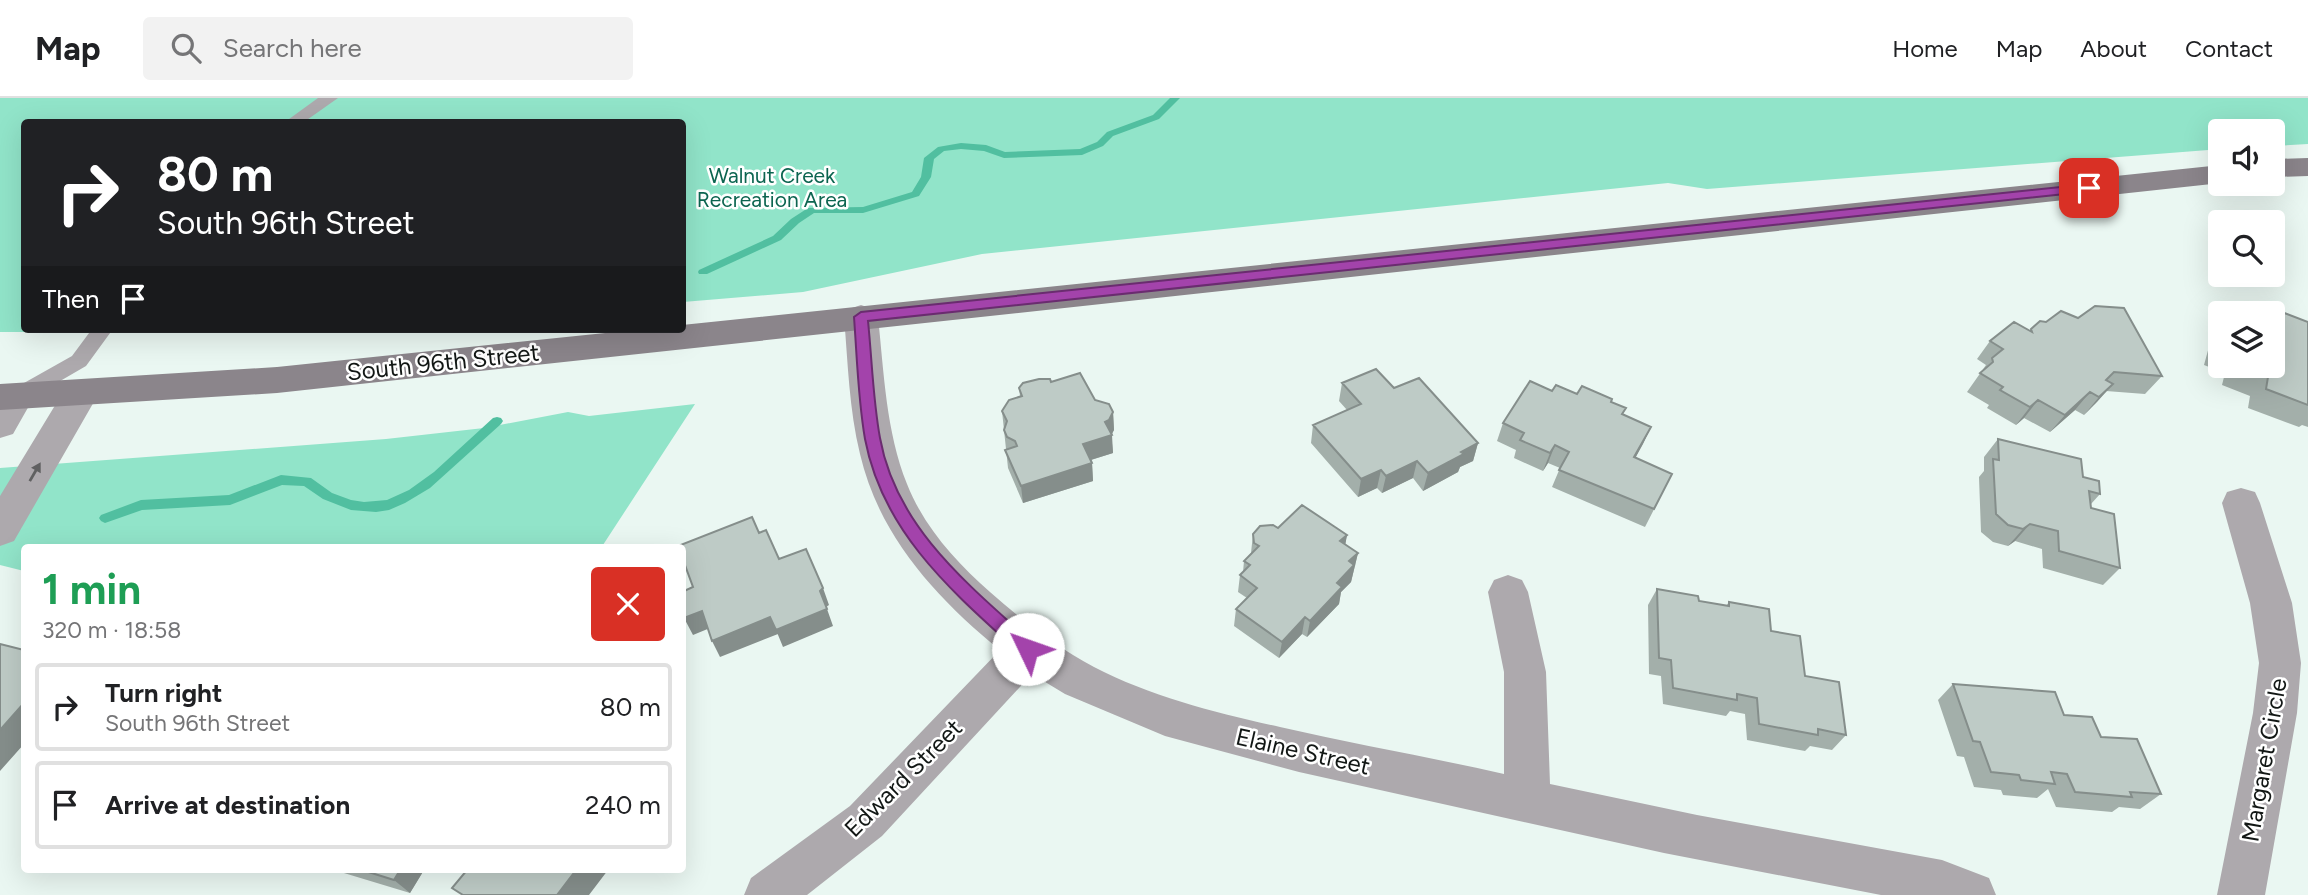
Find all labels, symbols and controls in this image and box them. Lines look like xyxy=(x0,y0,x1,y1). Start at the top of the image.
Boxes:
search box xyxy=(143,17,633,80)
text: Map xyxy=(35,29,101,68)
icon: search xyxy=(167,29,205,67)
text: Search here xyxy=(223,32,362,64)
text: Home xyxy=(1892,34,1958,63)
text: Map xyxy=(1996,34,2042,63)
text: About xyxy=(2080,34,2147,63)
text: Contact xyxy=(2185,34,2273,63)
map controls xyxy=(2208,119,2285,378)
button: sound xyxy=(2208,119,2285,196)
text: 80 m xyxy=(157,144,273,203)
icon: right xyxy=(42,147,133,238)
pin xyxy=(2059,158,2119,218)
park label: Walnut Creek Recreation Area xyxy=(697,163,847,212)
icon: arrive xyxy=(2070,169,2108,207)
text: South 96th Street xyxy=(157,204,415,242)
button: search xyxy=(2208,210,2285,287)
icon: arrive xyxy=(114,280,152,318)
text: Then xyxy=(42,283,100,315)
button: layers xyxy=(2208,301,2285,378)
street label: South 96th Street xyxy=(345,337,541,387)
one-way arrow xyxy=(29,462,41,481)
text: 1 min xyxy=(42,564,141,615)
button: close xyxy=(591,567,665,641)
position arrow xyxy=(991,612,1065,686)
text: 320 m · 18:58 xyxy=(42,616,181,644)
street label: Margaret Circle xyxy=(2235,676,2293,844)
text: Turn right xyxy=(105,677,222,709)
icon: right xyxy=(46,688,84,726)
text: 80 m xyxy=(600,691,661,723)
text: South 96th Street xyxy=(105,709,290,737)
street label: Edward Street xyxy=(838,713,968,843)
street label: Elaine Street xyxy=(1233,721,1373,781)
icon: arrive xyxy=(46,786,84,824)
text: Arrive at destination xyxy=(105,789,350,821)
text: 240 m xyxy=(585,789,661,821)

